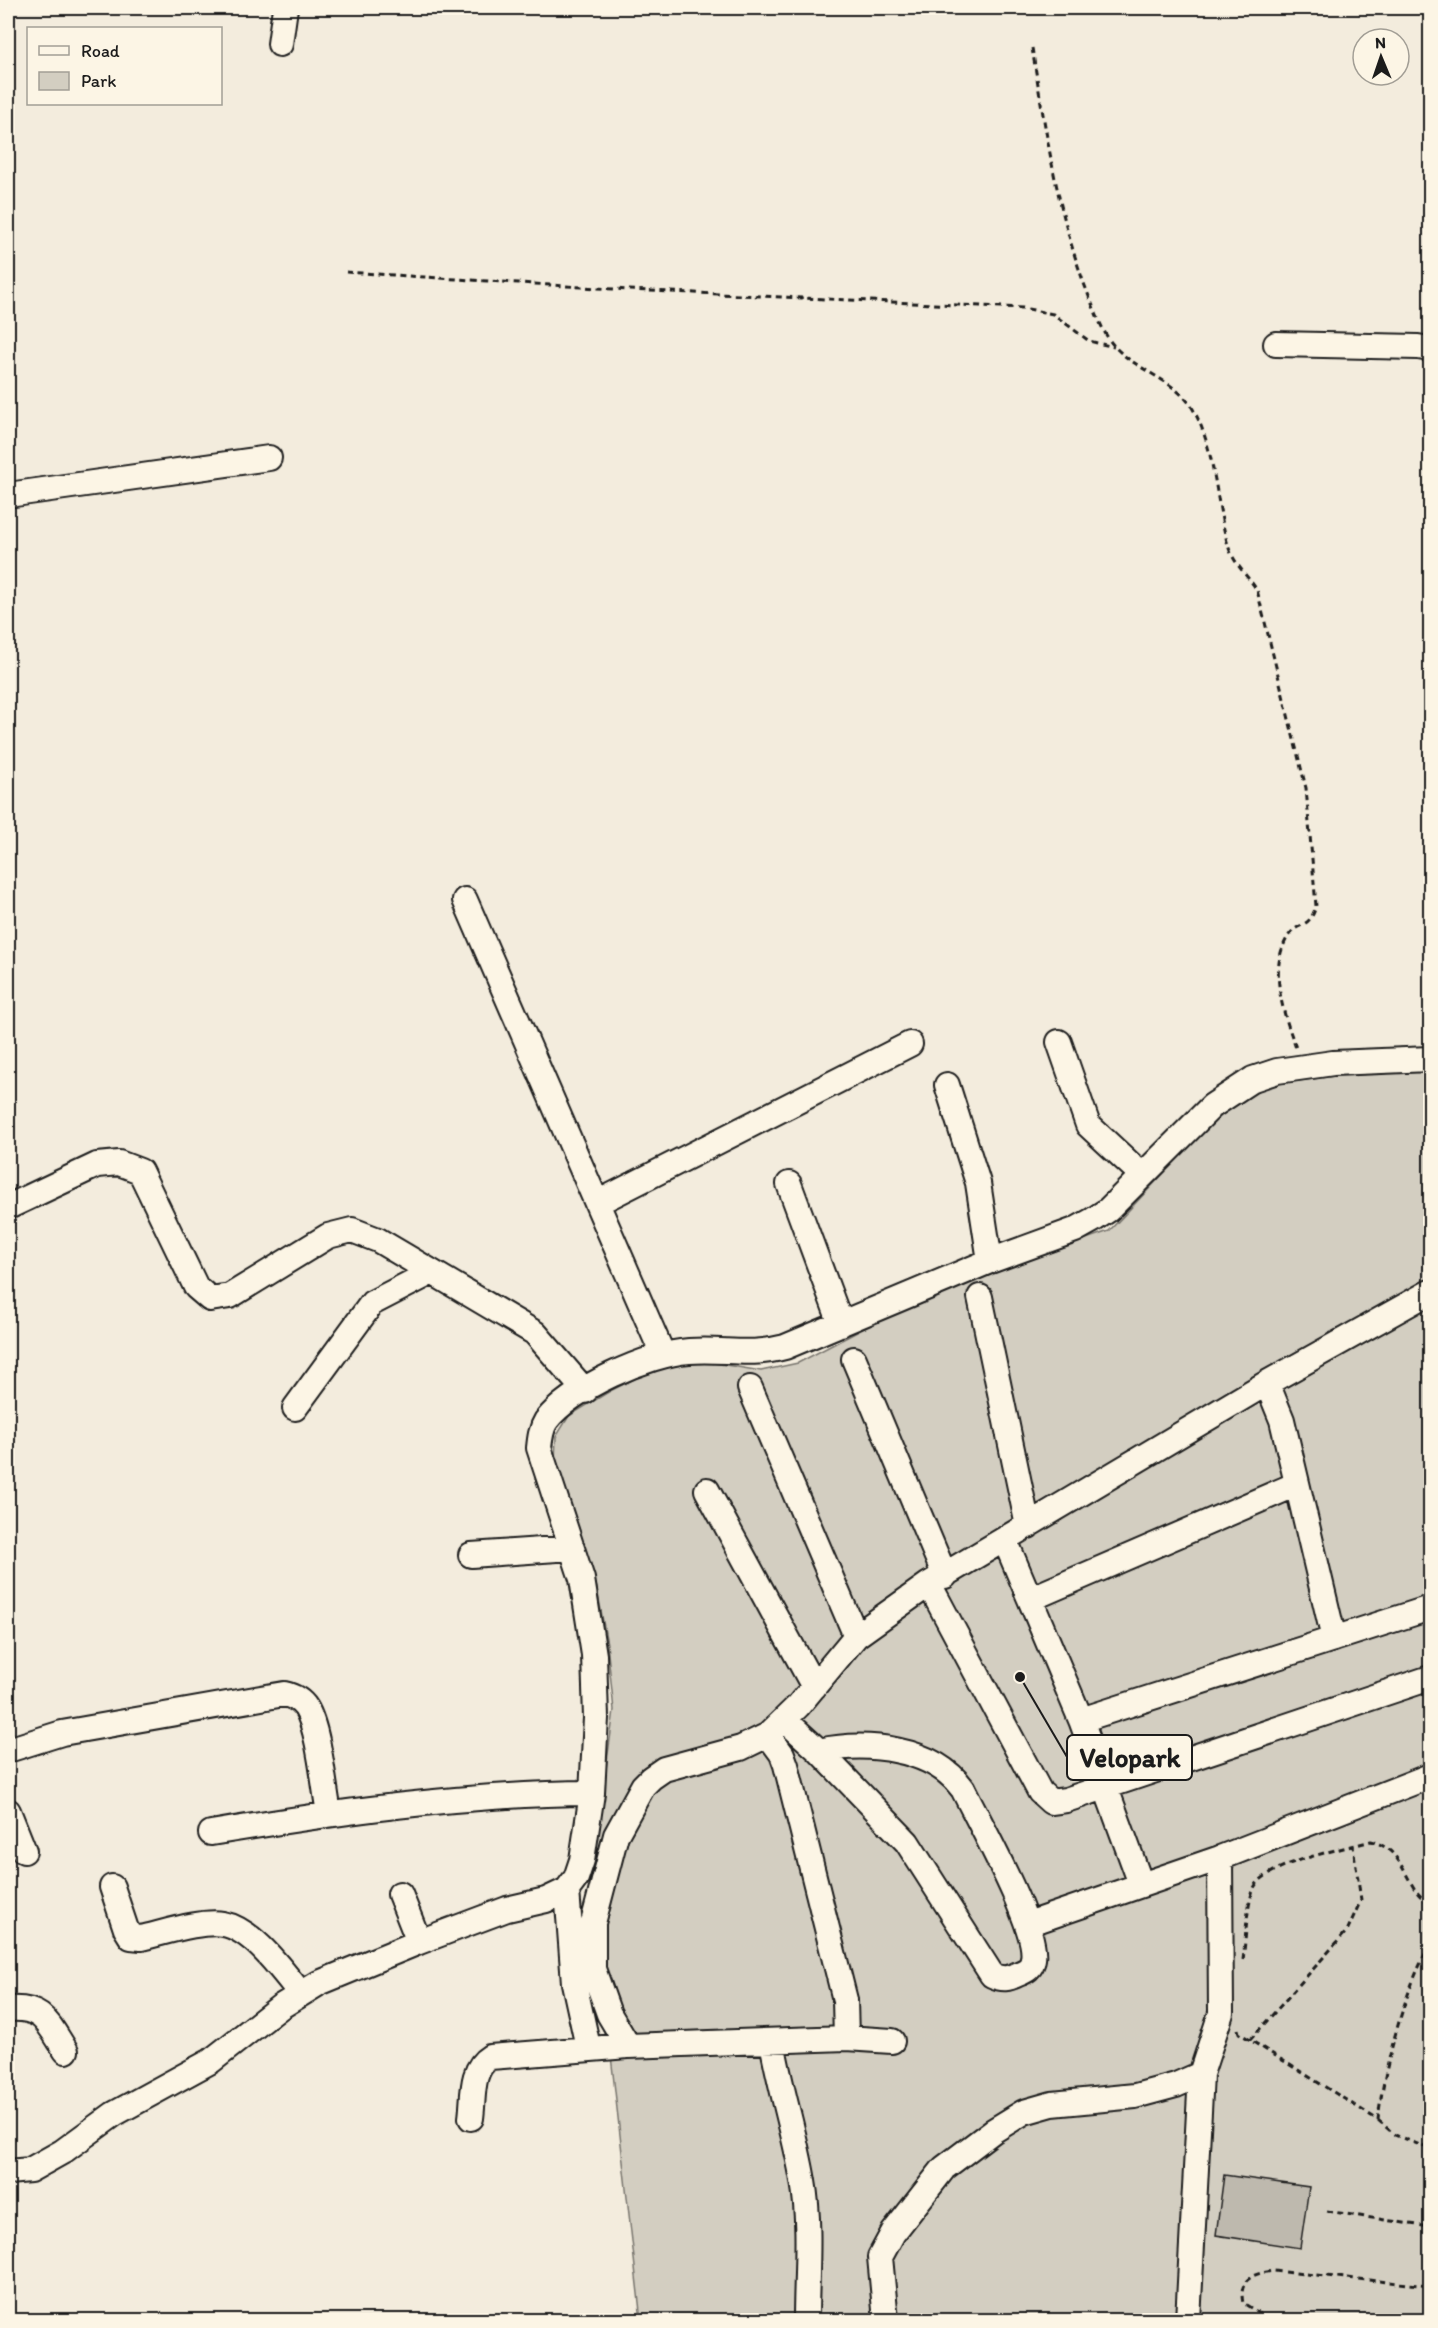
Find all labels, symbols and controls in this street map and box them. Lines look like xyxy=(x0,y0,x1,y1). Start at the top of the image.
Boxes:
legend xyxy=(27,27,222,105)
north arrow xyxy=(1351,27,1411,87)
text: N xyxy=(1375,33,1386,52)
text: Road xyxy=(81,40,120,62)
text: Park xyxy=(81,70,116,92)
callout: Velopark xyxy=(1067,1735,1192,1780)
text: Velopark xyxy=(1079,1741,1182,1774)

